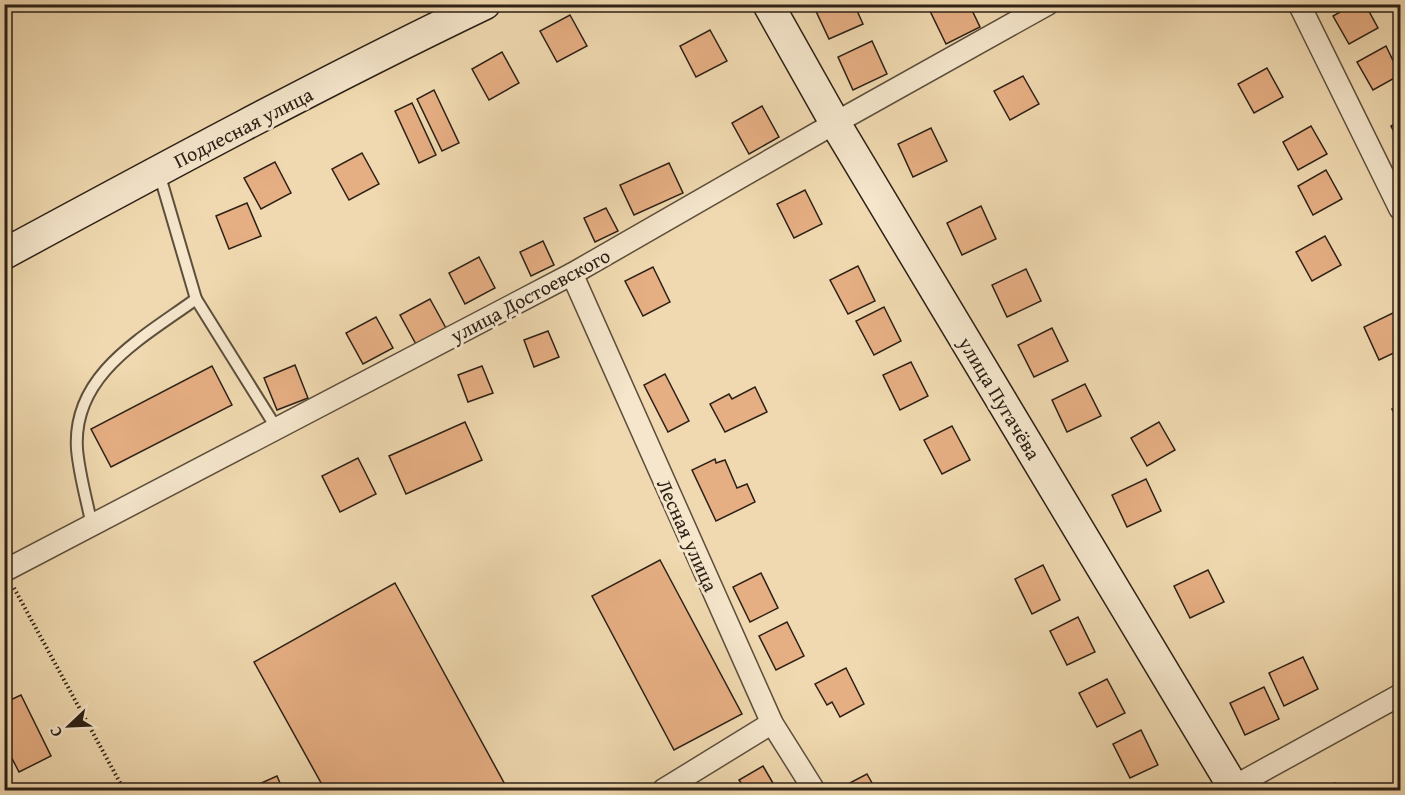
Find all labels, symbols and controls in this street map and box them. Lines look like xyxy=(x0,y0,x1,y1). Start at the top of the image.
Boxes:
street label: Подлесная улица xyxy=(168,79,318,175)
street label: улица Достоевского xyxy=(444,241,615,350)
street label: улица Пугачёва xyxy=(951,330,1048,465)
street label: Лесная улица xyxy=(650,474,726,596)
north arrow xyxy=(39,696,99,756)
text: С xyxy=(42,723,68,741)

